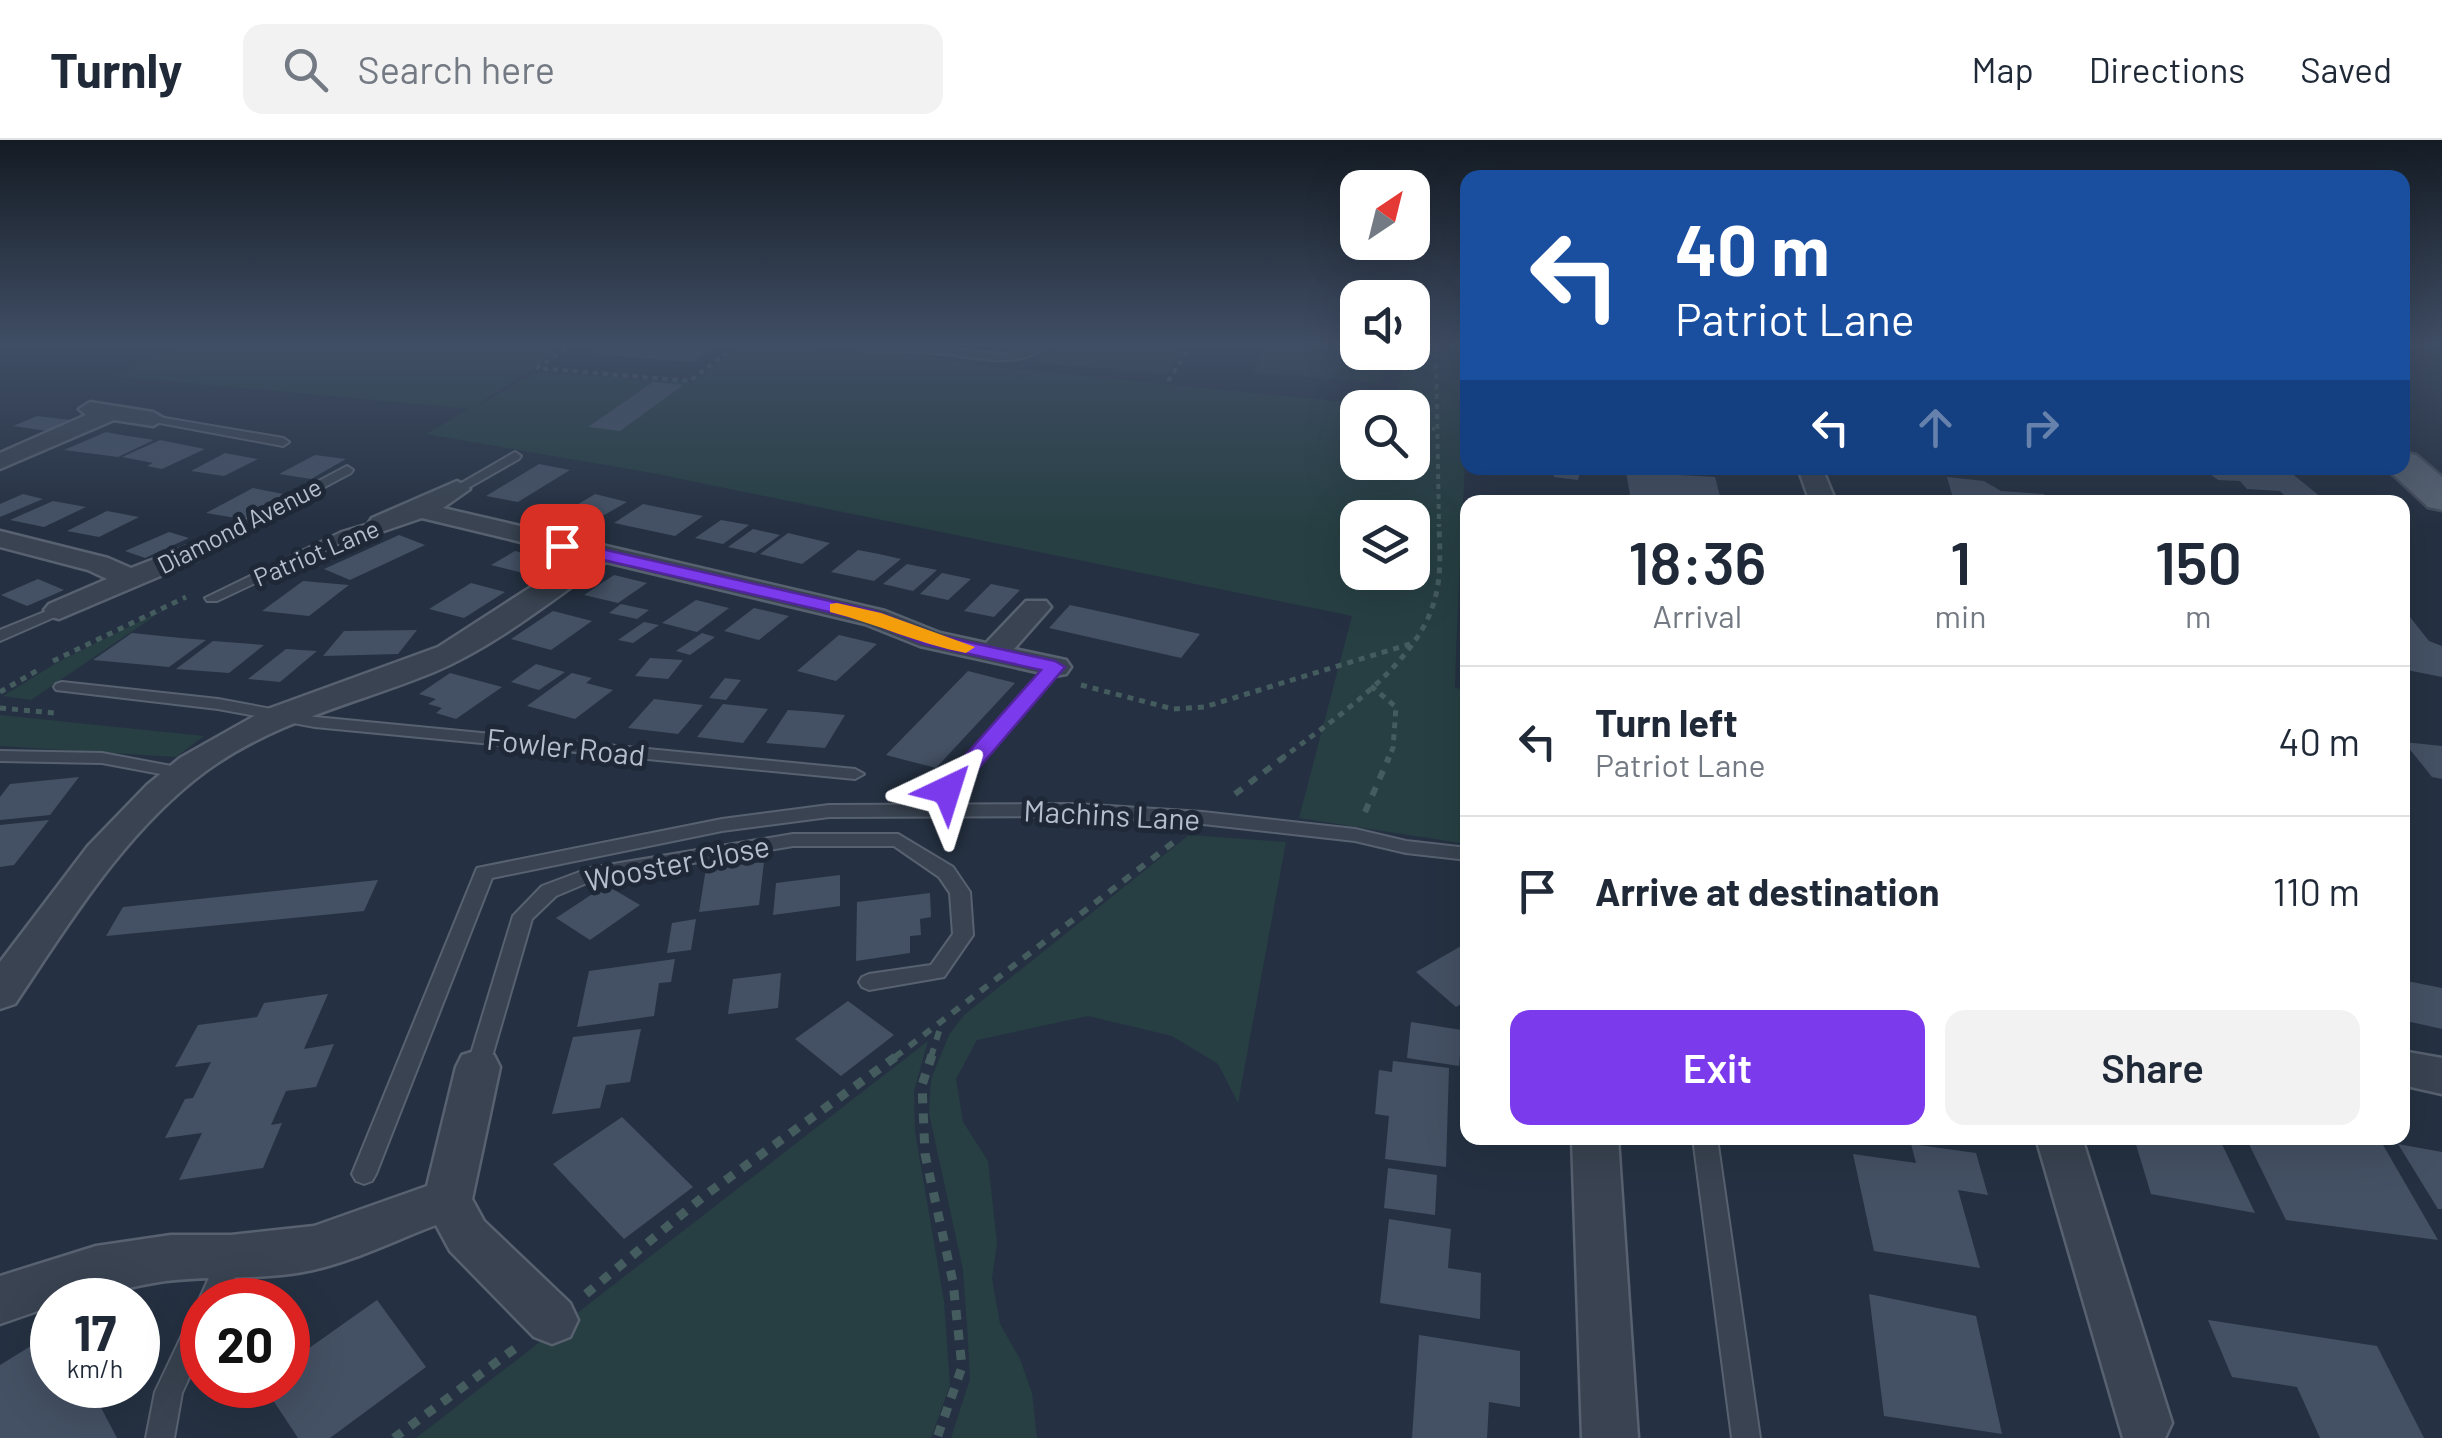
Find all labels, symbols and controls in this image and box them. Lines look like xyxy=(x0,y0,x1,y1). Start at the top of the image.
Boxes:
search box xyxy=(243,24,943,114)
text: Turnly xyxy=(50,40,183,98)
icon: search xyxy=(278,42,333,97)
text: Search here xyxy=(358,46,555,92)
text: Map xyxy=(1972,48,2034,90)
text: Directions xyxy=(2089,48,2245,90)
text: Saved xyxy=(2300,48,2392,90)
north arrow xyxy=(1340,170,1430,260)
map controls xyxy=(1340,170,1430,590)
text: 40 m xyxy=(1675,206,1830,290)
icon: left xyxy=(1510,210,1640,340)
button: sound xyxy=(1340,280,1430,370)
text: Patriot Lane xyxy=(1675,291,1915,345)
button: search xyxy=(1340,390,1430,480)
icon: left xyxy=(1803,400,1858,455)
icon: ahead xyxy=(1908,400,1963,455)
icon: right xyxy=(2013,400,2068,455)
street label: Diamond Avenue xyxy=(152,471,326,579)
button: layers xyxy=(1340,500,1430,590)
pin xyxy=(520,504,605,589)
street label: Patriot Lane xyxy=(249,512,383,592)
icon: arrive xyxy=(535,519,590,574)
text: 18:36 xyxy=(1628,525,1766,597)
text: 1 xyxy=(1950,525,1971,597)
text: 150 xyxy=(2155,525,2242,597)
text: Arrival xyxy=(1653,596,1742,634)
text: min xyxy=(1935,596,1986,634)
text: m xyxy=(2185,596,2211,634)
text: Turn left xyxy=(1595,699,1738,745)
icon: left xyxy=(1510,714,1565,769)
text: 40 m xyxy=(2279,718,2360,764)
street label: Fowler Road xyxy=(485,720,647,772)
position arrow xyxy=(895,738,999,842)
text: Patriot Lane xyxy=(1595,745,1765,783)
street label: Machins Lane xyxy=(1023,791,1201,837)
street label: Wooster Close xyxy=(582,826,772,898)
icon: arrive xyxy=(1510,864,1565,919)
text: Arrive at destination xyxy=(1595,868,1940,914)
text: 110 m xyxy=(2273,868,2360,914)
button: Exit xyxy=(1510,1010,1925,1125)
button: Share xyxy=(1945,1010,2360,1125)
speed limit sign: 20 xyxy=(180,1278,310,1408)
text: 17 xyxy=(74,1301,116,1361)
text: km/h xyxy=(67,1353,123,1383)

